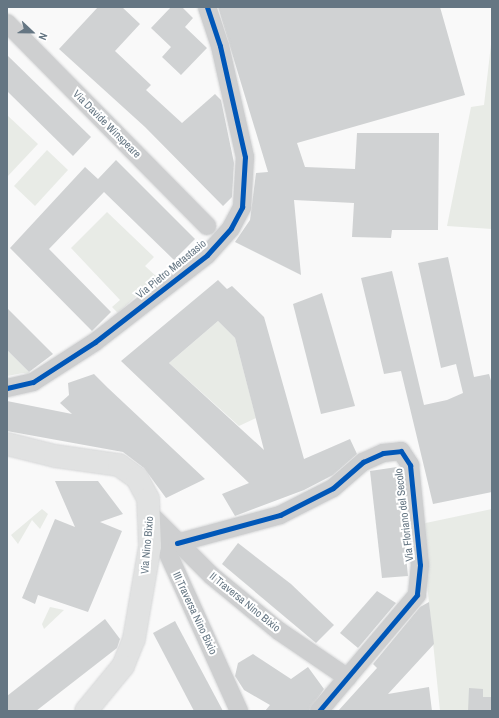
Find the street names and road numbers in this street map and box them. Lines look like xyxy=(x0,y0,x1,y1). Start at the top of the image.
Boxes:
street label: Via Davide Winspeare xyxy=(70,87,144,161)
street label: Via Pietro Metastasio xyxy=(133,237,209,301)
street label: Via Floriano del Secolo xyxy=(392,468,416,562)
street label: Via Nino Bixio xyxy=(138,516,156,574)
street label: III Traversa Nino Bixio xyxy=(170,569,220,657)
street label: II Traversa Nino Bixio xyxy=(207,569,283,635)

